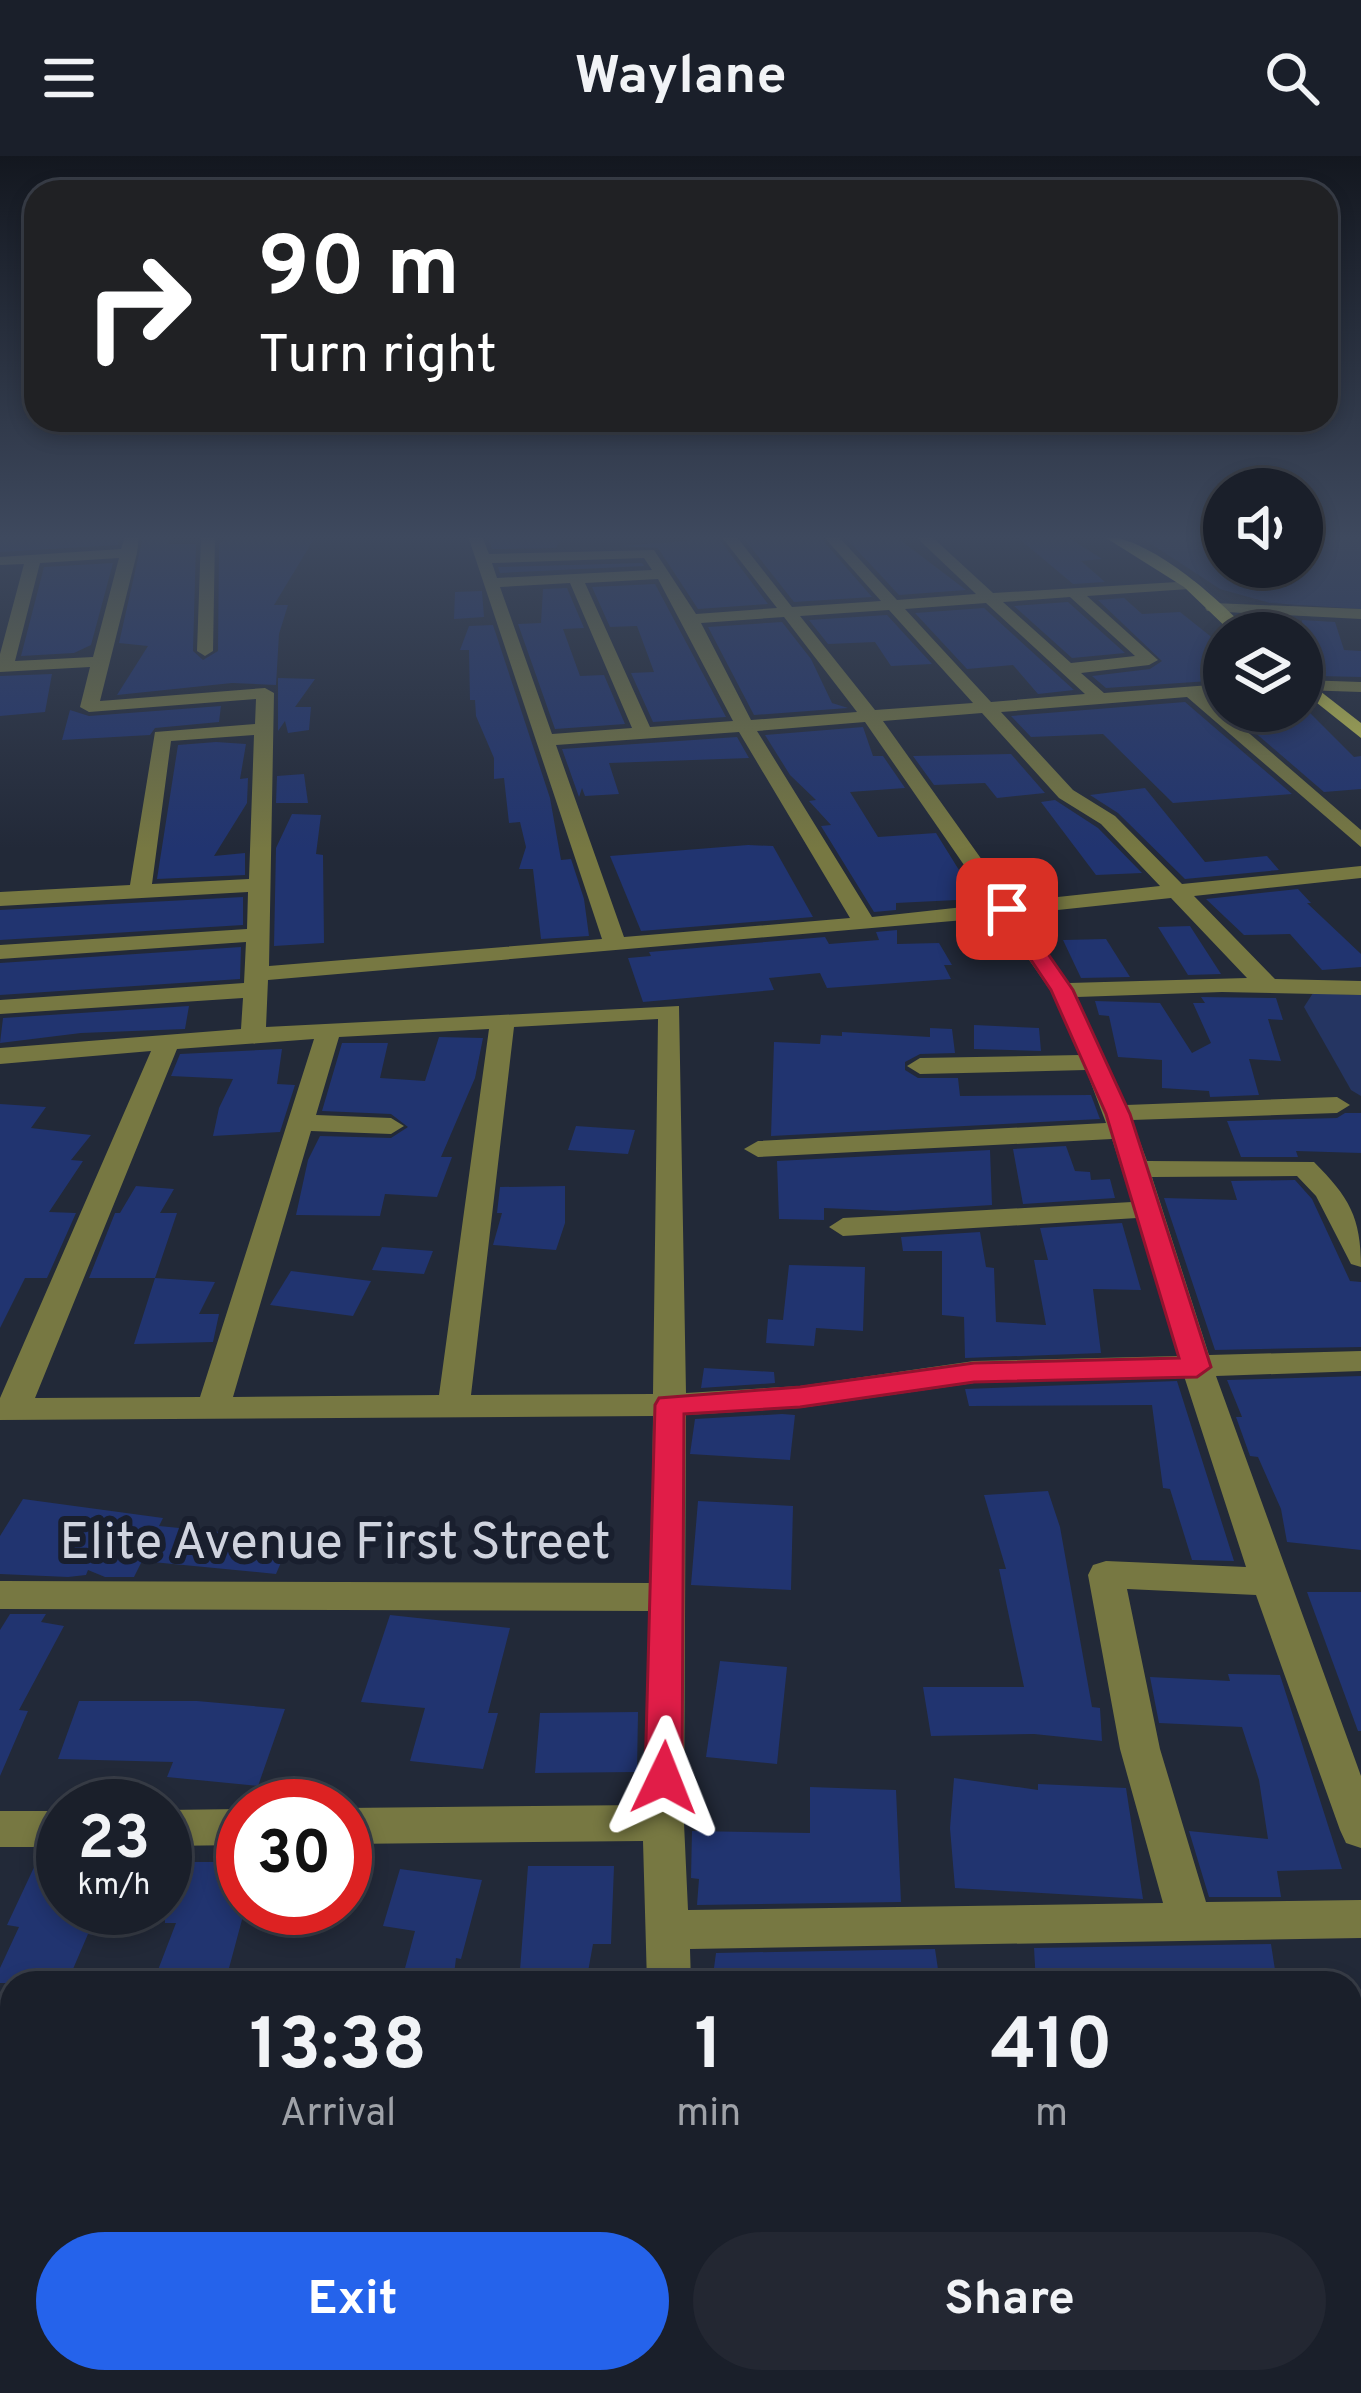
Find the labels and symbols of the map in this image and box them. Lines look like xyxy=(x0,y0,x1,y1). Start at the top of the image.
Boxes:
pin xyxy=(956,858,1058,960)
street label: Elite Avenue First Street xyxy=(59,1513,611,1578)
position arrow xyxy=(601,1715,727,1841)
speed limit sign: 30 xyxy=(216,1779,372,1935)

